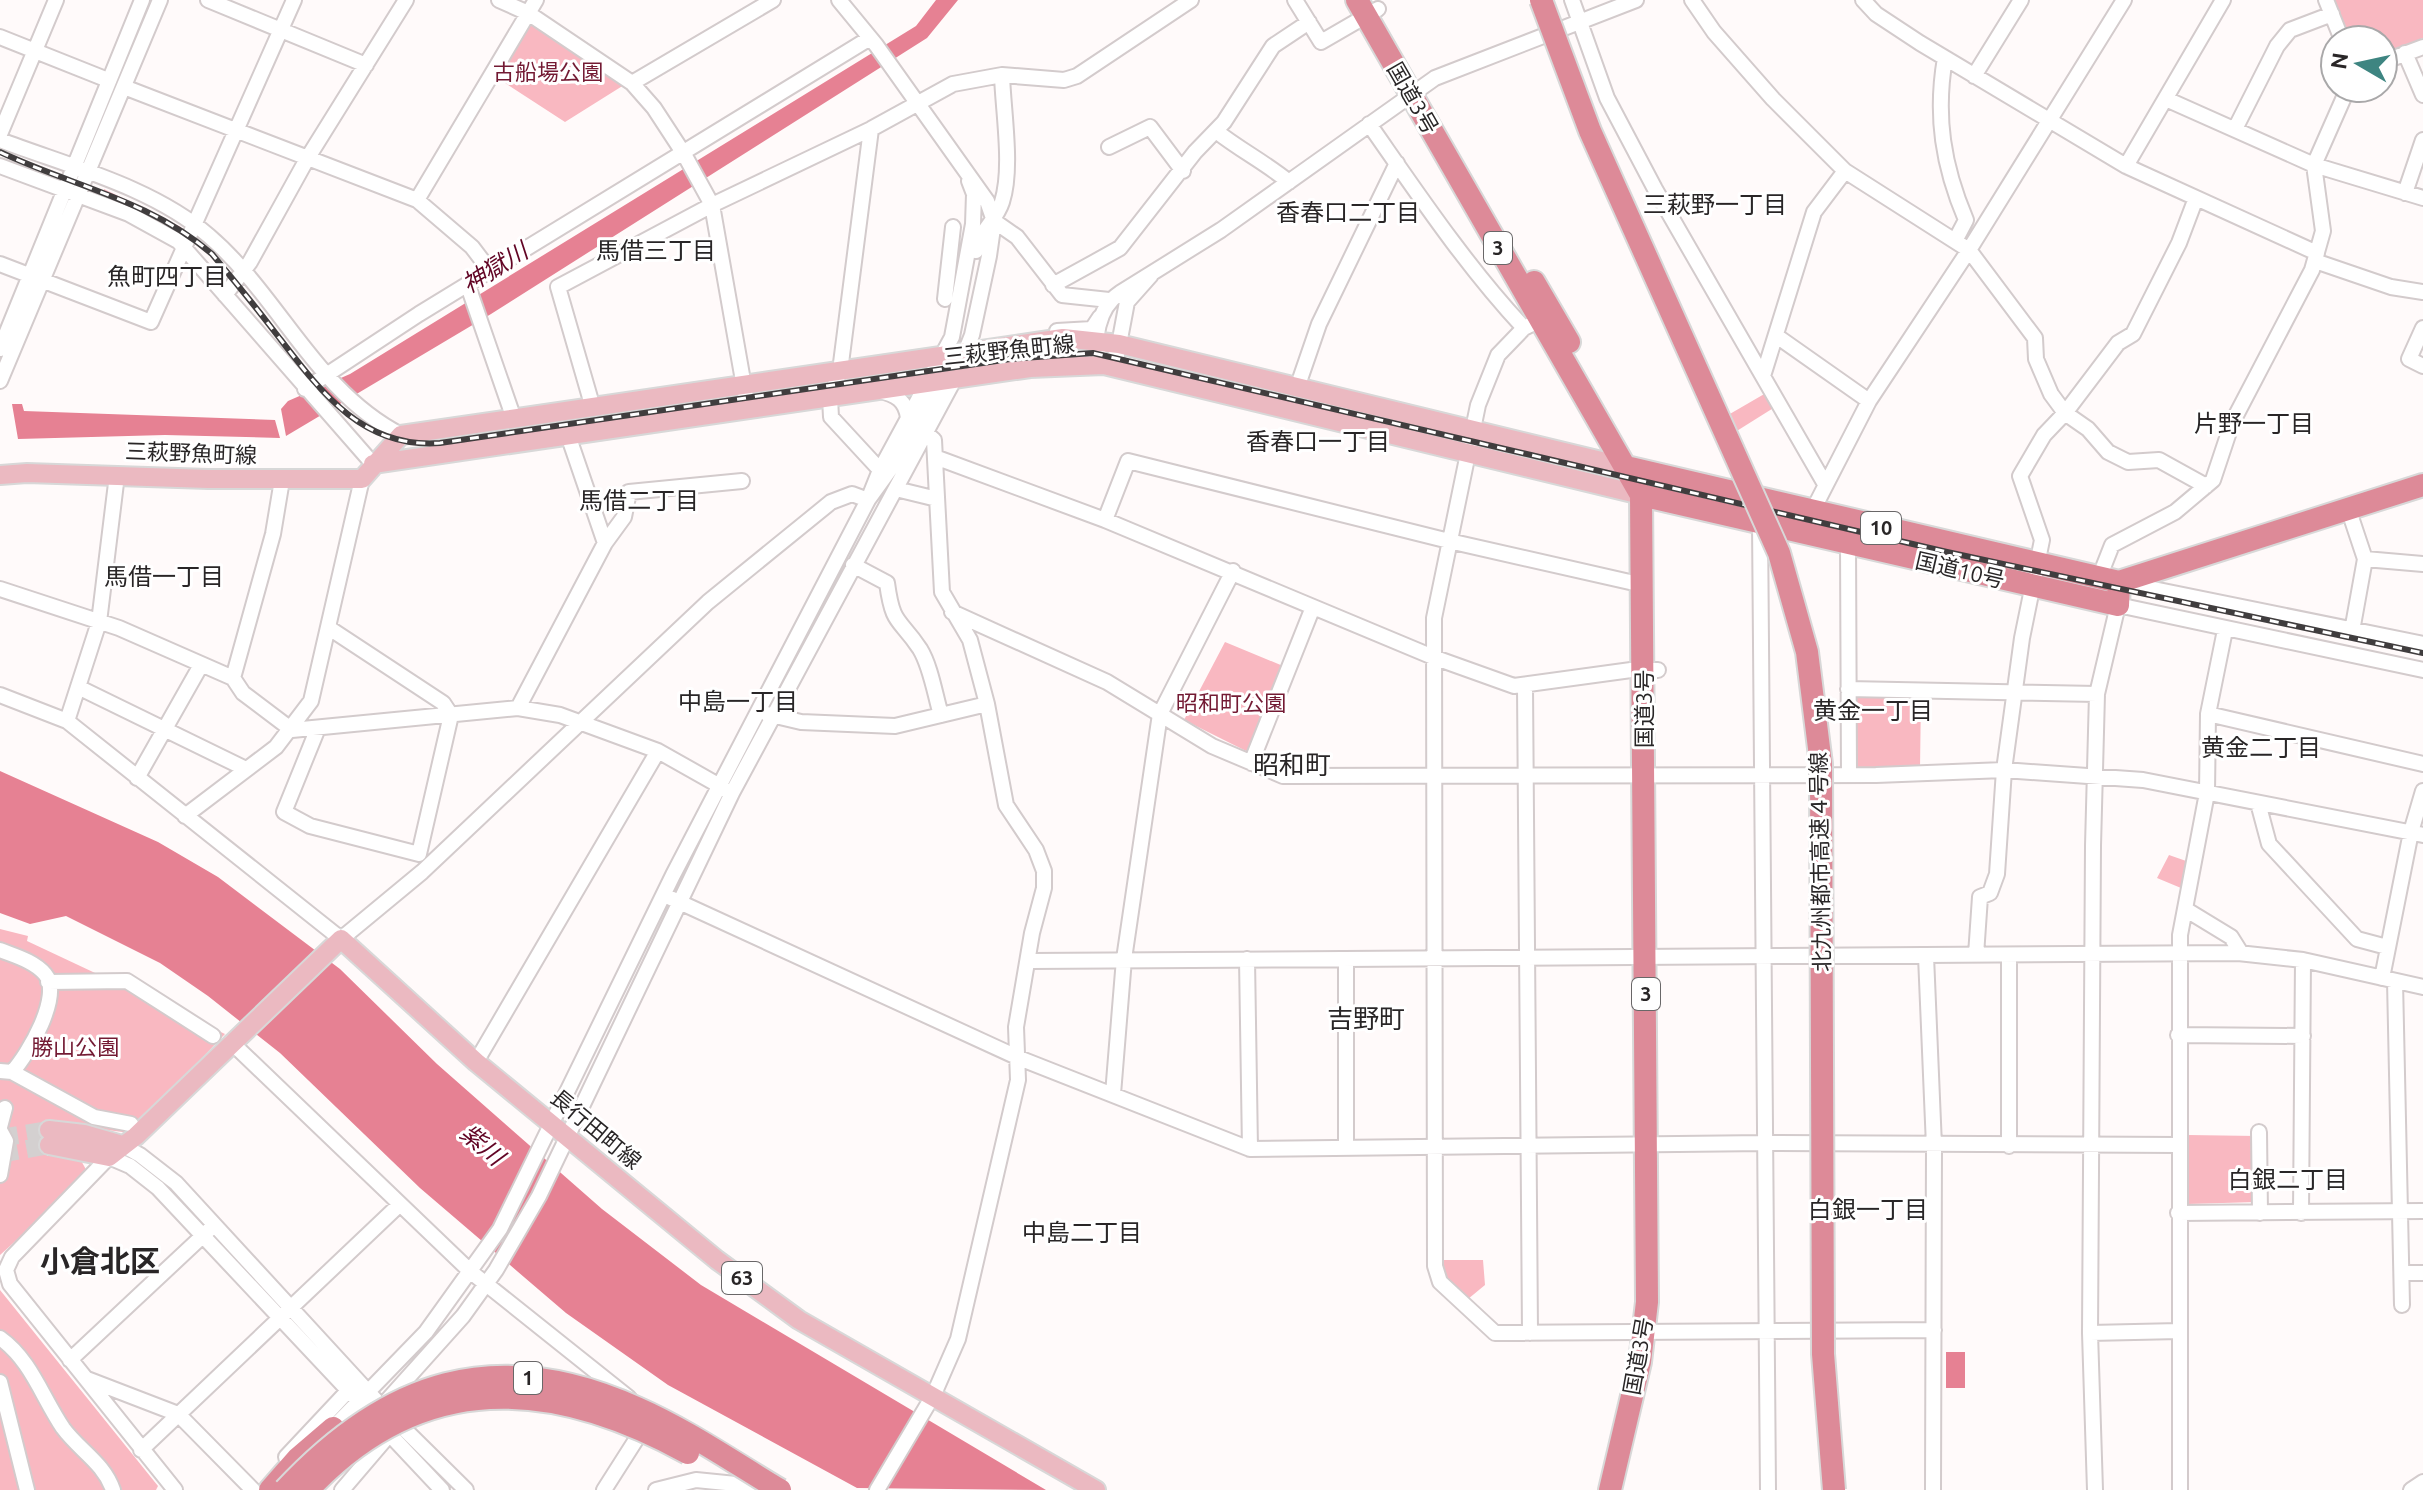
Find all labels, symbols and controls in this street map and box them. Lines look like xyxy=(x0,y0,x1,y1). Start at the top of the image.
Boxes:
north arrow xyxy=(2319,24,2399,104)
text: N xyxy=(2325,51,2352,71)
street label: 国道3号 xyxy=(1383,58,1444,138)
park label: 古船場公園 xyxy=(493,59,603,84)
district label: 三萩野一丁目 xyxy=(1643,191,1787,218)
district label: 香春口二丁目 xyxy=(1276,199,1420,226)
road number: 3 xyxy=(1484,232,1512,264)
water label: 神獄川 xyxy=(457,235,535,298)
district label: 馬借三丁目 xyxy=(596,237,716,264)
district label: 魚町四丁目 xyxy=(107,263,227,290)
street label: 三萩野魚町線 xyxy=(942,330,1076,369)
district label: 片野一丁目 xyxy=(2194,410,2314,437)
district label: 香春口一丁目 xyxy=(1246,428,1390,455)
street label: 三萩野魚町線 xyxy=(125,438,257,467)
district label: 馬借二丁目 xyxy=(579,487,699,514)
road number: 10 xyxy=(1861,512,1901,544)
street label: 国道10号 xyxy=(1913,547,2007,592)
district label: 馬借一丁目 xyxy=(104,563,224,590)
street label: 国道3号 xyxy=(1631,670,1656,748)
district label: 中島一丁目 xyxy=(678,688,798,715)
park label: 昭和町公園 xyxy=(1176,690,1286,715)
district label: 黄金一丁目 xyxy=(1813,697,1933,724)
district label: 黄金二丁目 xyxy=(2201,734,2321,761)
district label: 昭和町 xyxy=(1253,750,1331,779)
street label: 北九州都市高速４号線 xyxy=(1805,752,1834,972)
road number: 3 xyxy=(1632,978,1660,1010)
district label: 吉野町 xyxy=(1327,1004,1405,1033)
park label: 勝山公園 xyxy=(31,1034,119,1059)
street label: 長行田町線 xyxy=(546,1084,646,1174)
water label: 紫川 xyxy=(455,1119,512,1172)
district label: 白銀二丁目 xyxy=(2228,1166,2348,1193)
district label: 白銀一丁目 xyxy=(1808,1196,1928,1223)
district label: 中島二丁目 xyxy=(1022,1219,1142,1246)
district label: 小倉北区 xyxy=(40,1244,160,1278)
road number: 63 xyxy=(722,1262,762,1294)
street label: 国道3号 xyxy=(1618,1315,1657,1397)
road number: 1 xyxy=(514,1362,542,1394)

